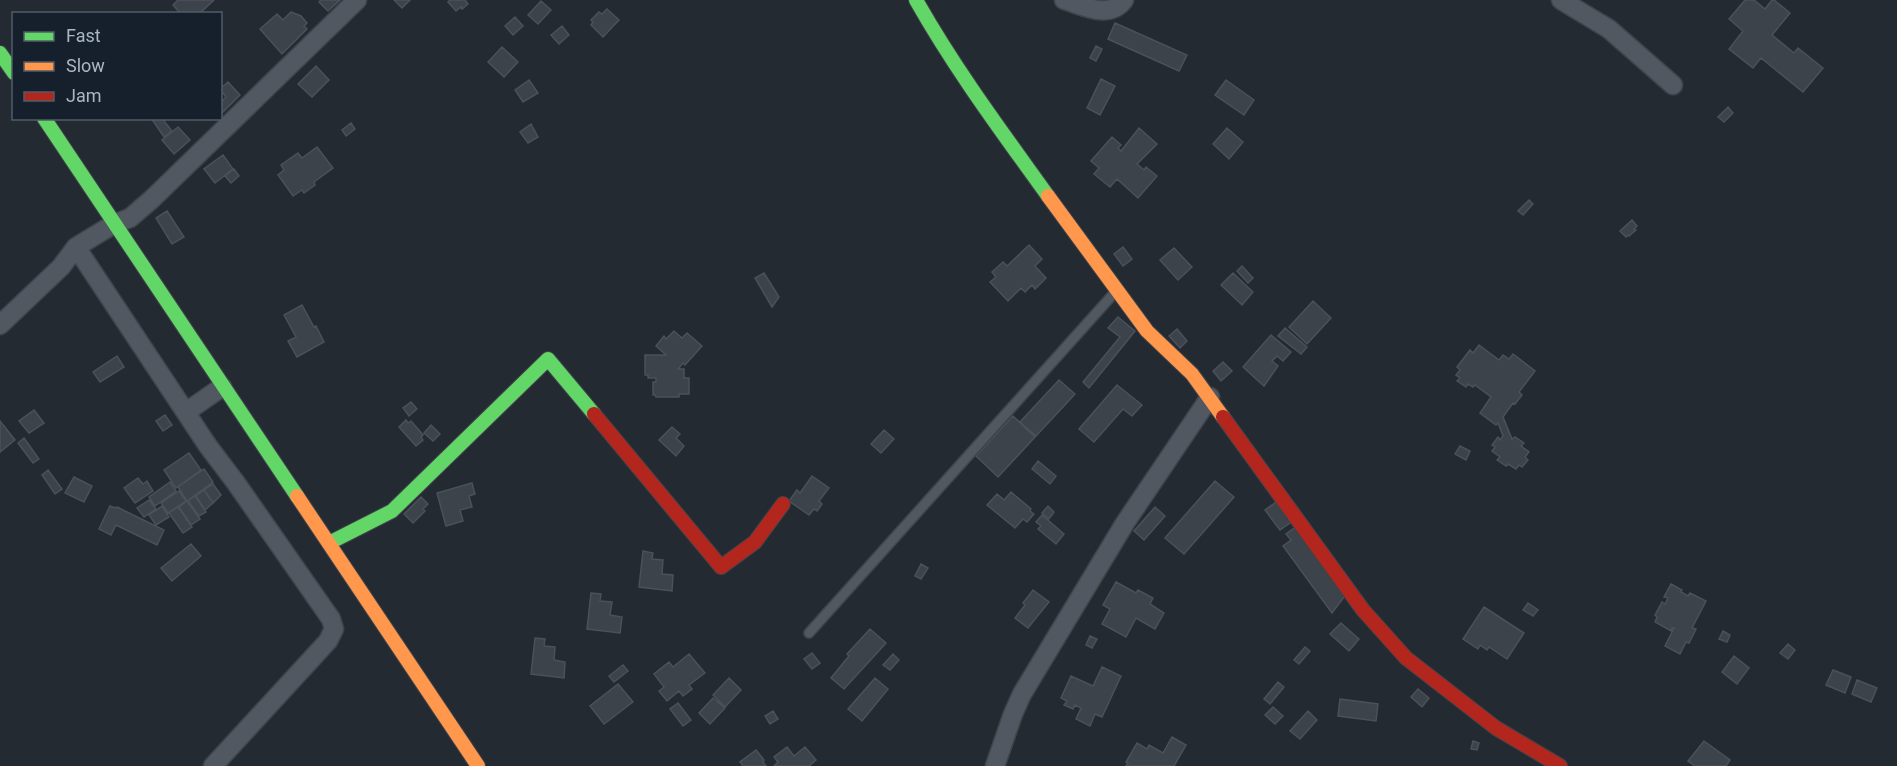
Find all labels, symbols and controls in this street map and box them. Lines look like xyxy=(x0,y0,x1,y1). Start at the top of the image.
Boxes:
legend xyxy=(12,12,222,120)
text: Fast xyxy=(66,25,101,46)
text: Slow xyxy=(66,55,105,76)
text: Jam xyxy=(66,85,102,106)

